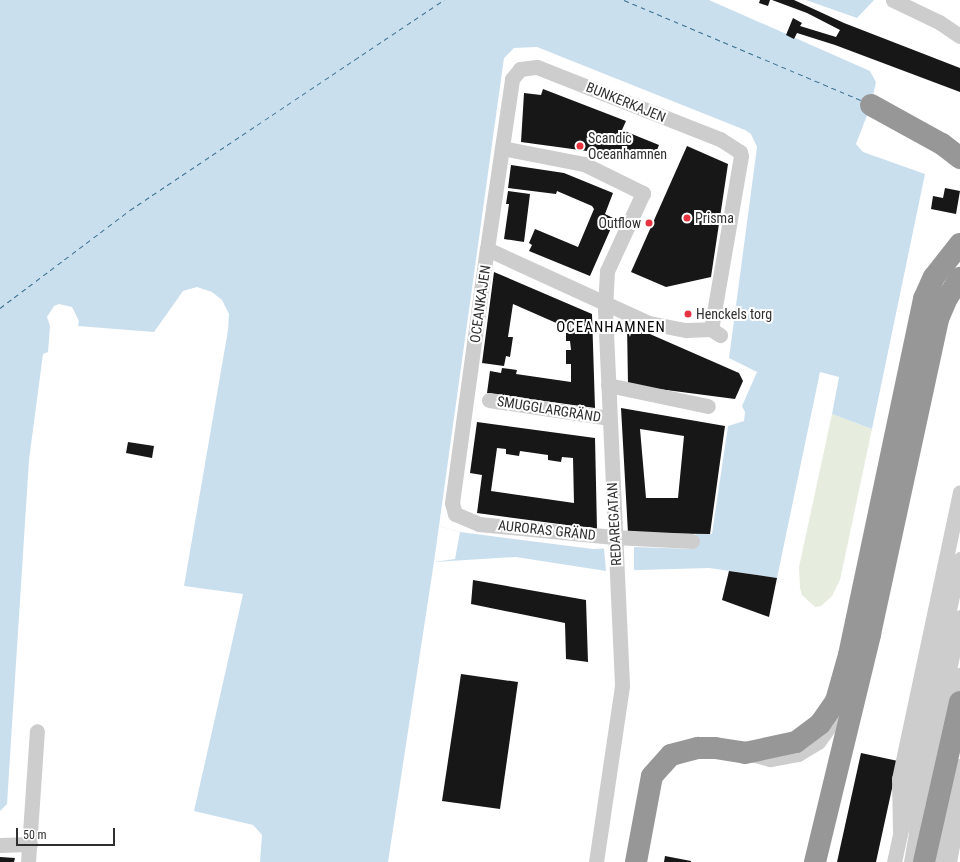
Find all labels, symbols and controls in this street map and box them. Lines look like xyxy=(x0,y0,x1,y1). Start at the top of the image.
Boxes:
street label: BUNKERKAJEN xyxy=(584,78,668,126)
place label: Scandic Oceanhamnen xyxy=(588,130,667,162)
marker: Scandic Oceanhamnen xyxy=(575,141,585,151)
place label: Prisma xyxy=(695,210,734,226)
marker: Prisma xyxy=(682,213,692,223)
place label: Outflow xyxy=(598,215,641,231)
marker: Outflow xyxy=(644,218,654,228)
street label: OCEANKAJEN xyxy=(466,264,494,344)
place label: Henckels torg xyxy=(696,306,772,322)
marker: Henckels torg xyxy=(683,309,693,319)
district label: OCEANHAMNEN xyxy=(556,319,666,337)
street label: SMUGGLARGRÄND xyxy=(496,392,602,426)
street label: REDAREGATAN xyxy=(603,482,625,566)
street label: AURORAS GRÄND xyxy=(497,517,597,543)
scale bar xyxy=(18,820,117,846)
text: 50 m xyxy=(23,828,47,842)

